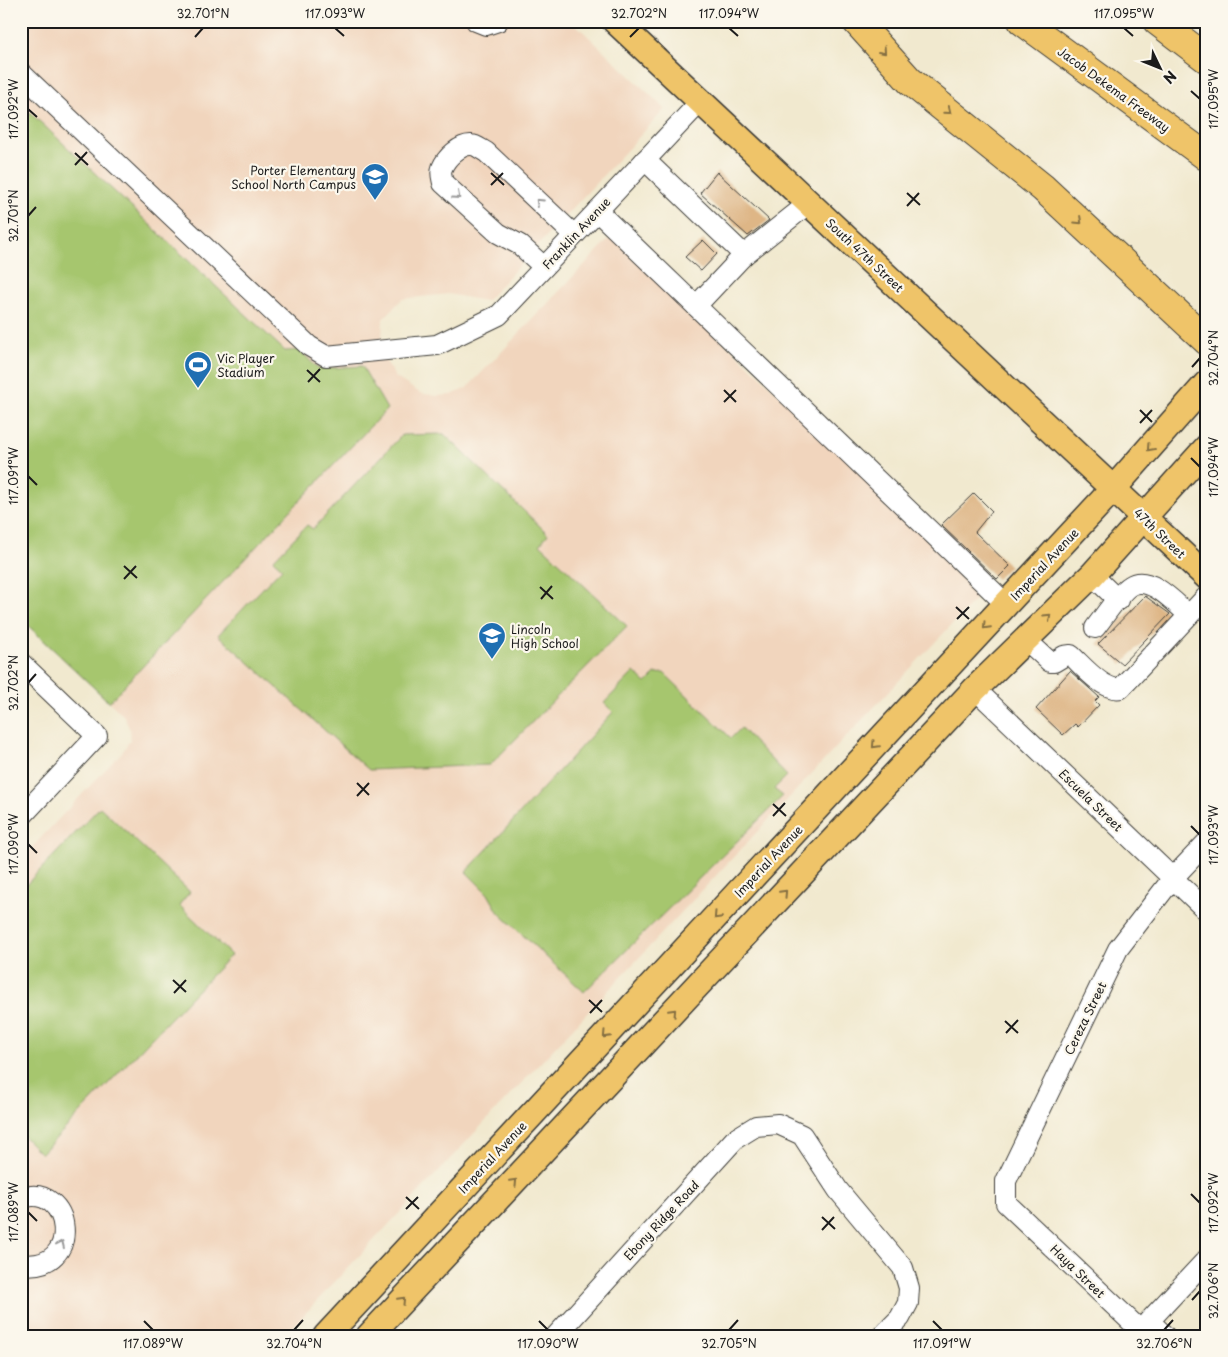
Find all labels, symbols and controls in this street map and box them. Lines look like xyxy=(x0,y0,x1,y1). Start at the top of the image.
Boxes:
text: 32.701°N xyxy=(176,4,230,22)
text: 117.093°W xyxy=(305,4,366,22)
text: 32.702°N xyxy=(611,4,667,22)
text: 117.094°W xyxy=(699,4,760,22)
text: 117.095°W xyxy=(1094,4,1155,22)
street label: Jacob Dekema Freeway xyxy=(1054,42,1174,136)
north arrow xyxy=(1136,42,1186,92)
one-way arrow xyxy=(878,45,887,54)
text: N xyxy=(1158,66,1181,88)
text: 117.095°W xyxy=(1204,68,1222,129)
text: 117.092°W xyxy=(4,78,22,139)
one-way arrow xyxy=(942,106,951,114)
place label: Porter Elementary School North Campus xyxy=(231,161,357,193)
school or university icon: Porter Elementary School North Campus xyxy=(360,162,390,201)
text: 32.701°N xyxy=(4,189,22,243)
one-way arrow xyxy=(451,190,460,199)
street label: Franklin Avenue xyxy=(538,193,614,273)
one-way arrow xyxy=(535,199,544,208)
street label: South 47th Street xyxy=(822,214,908,296)
one-way arrow xyxy=(1073,215,1082,224)
text: 32.704°N xyxy=(1204,330,1222,386)
place label: Vic Player Stadium xyxy=(217,349,275,381)
sports icon: Vic Player Stadium xyxy=(183,350,213,389)
text: 117.094°W xyxy=(1204,436,1222,497)
one-way arrow xyxy=(1147,442,1156,451)
text: 117.091°W xyxy=(4,446,22,505)
street label: 47th Street xyxy=(1130,504,1190,562)
street label: Imperial Avenue xyxy=(1006,524,1083,604)
one-way arrow xyxy=(1042,614,1051,623)
place label: Lincoln High School xyxy=(511,620,579,652)
school or university icon: Lincoln High School xyxy=(477,621,507,660)
one-way arrow xyxy=(983,621,992,630)
text: 32.702°N xyxy=(4,655,22,711)
one-way arrow xyxy=(872,740,881,749)
street label: Escuela Street xyxy=(1055,765,1127,835)
text: 117.093°W xyxy=(1204,804,1222,865)
text: 117.090°W xyxy=(4,813,22,875)
street label: Imperial Avenue xyxy=(730,821,807,901)
one-way arrow xyxy=(778,890,787,899)
one-way arrow xyxy=(714,910,723,919)
street label: Cereza Street xyxy=(1059,978,1111,1058)
one-way arrow xyxy=(667,1009,676,1018)
one-way arrow xyxy=(603,1029,612,1038)
street label: Imperial Avenue xyxy=(454,1117,531,1197)
text: 117.092°W xyxy=(1204,1172,1222,1233)
street label: Ebony Ridge Road xyxy=(619,1176,703,1264)
one-way arrow xyxy=(508,1178,517,1187)
text: 117.089°W xyxy=(4,1181,22,1242)
one-way arrow xyxy=(54,1240,65,1249)
street label: Haya Street xyxy=(1047,1240,1110,1302)
text: 32.706°N xyxy=(1204,1263,1222,1319)
one-way arrow xyxy=(396,1297,405,1306)
text: 117.089°W xyxy=(123,1334,184,1352)
text: 32.704°N xyxy=(266,1334,322,1352)
text: 117.090°W xyxy=(517,1334,579,1352)
text: 32.705°N xyxy=(701,1334,757,1352)
text: 117.091°W xyxy=(913,1334,972,1352)
text: 32.706°N xyxy=(1136,1334,1192,1352)

